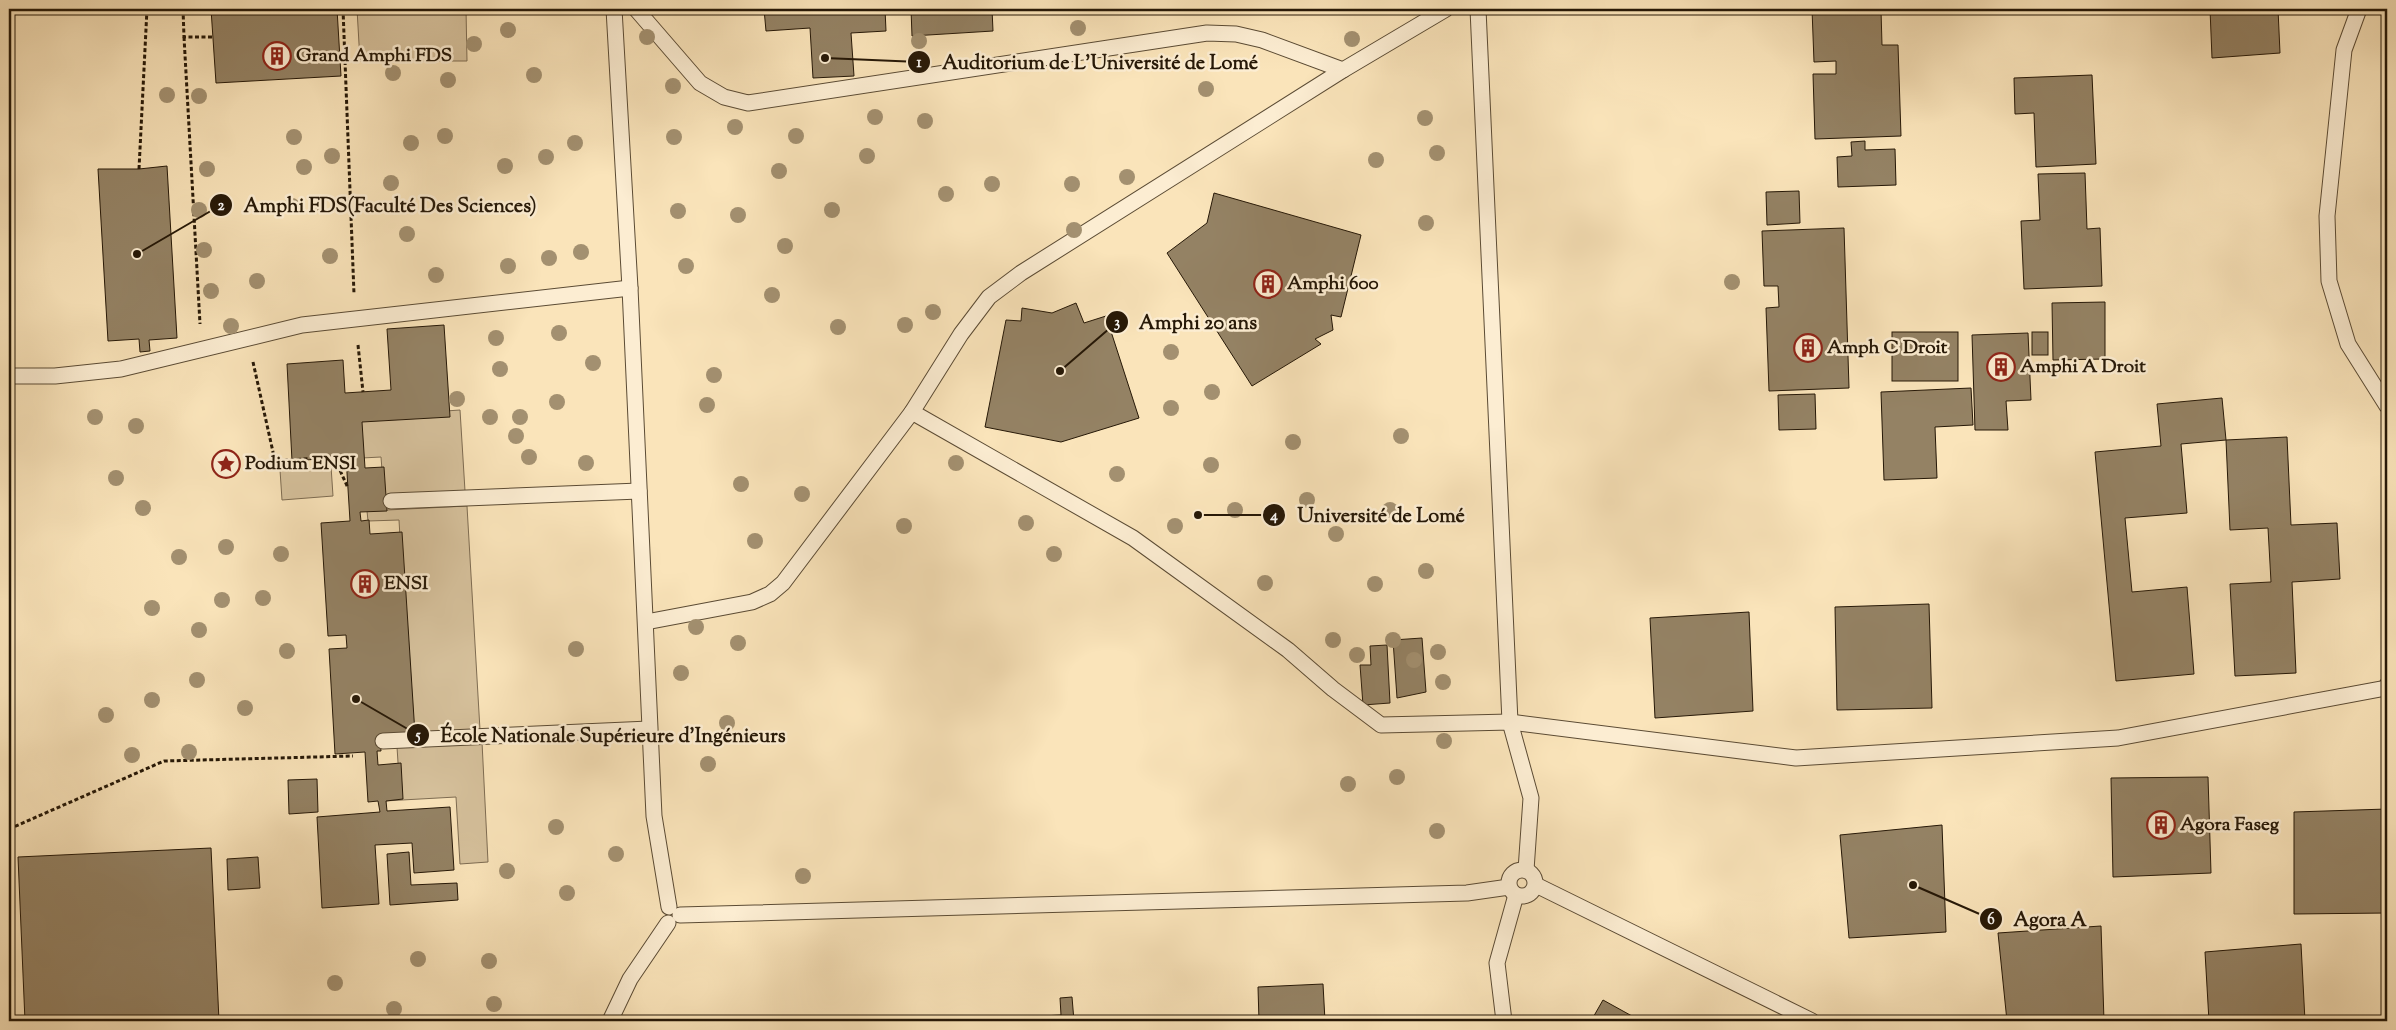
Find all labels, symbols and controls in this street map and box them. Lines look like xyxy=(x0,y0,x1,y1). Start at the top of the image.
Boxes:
building icon: Grand Amphi FDS xyxy=(262,41,292,71)
place label: Grand Amphi FDS xyxy=(296,43,452,70)
callout: Auditorium de L'Université de Lomé xyxy=(906,44,1268,79)
text: Auditorium de L'Université de Lomé xyxy=(942,50,1258,79)
text: 1 xyxy=(916,53,922,74)
callout: Amphi FDS(Faculté Des Sciences) xyxy=(208,188,547,223)
text: Amphi FDS(Faculté Des Sciences) xyxy=(243,193,537,222)
text: 2 xyxy=(217,196,225,217)
building icon: Amphi 600 xyxy=(1253,269,1283,299)
place label: Amphi 600 xyxy=(1287,271,1379,298)
callout: Amphi 20 ans xyxy=(1104,305,1268,340)
text: Amphi 20 ans xyxy=(1139,310,1257,339)
text: 3 xyxy=(1114,313,1120,334)
building icon: Amph C Droit xyxy=(1793,333,1823,363)
place label: Amph C Droit xyxy=(1827,335,1948,362)
building icon: Amphi A Droit xyxy=(1986,352,2016,382)
place label: Amphi A Droit xyxy=(2020,354,2146,381)
place icon: Podium ENSI xyxy=(211,449,241,479)
place label: Podium ENSI xyxy=(245,451,357,478)
callout: Université de Lomé xyxy=(1262,498,1474,532)
text: Université de Lomé xyxy=(1297,503,1465,532)
text: 4 xyxy=(1269,506,1278,527)
building icon: ENSI xyxy=(350,569,380,599)
place label: ENSI xyxy=(384,571,429,598)
callout: École Nationale Supérieure d'Ingénieurs xyxy=(405,717,795,752)
text: École Nationale Supérieure d'Ingénieurs xyxy=(440,722,786,752)
text: 5 xyxy=(414,726,421,747)
building icon: Agora Faseg xyxy=(2146,810,2176,840)
place label: Agora Faseg xyxy=(2180,812,2280,839)
callout: Agora A xyxy=(1978,901,2097,936)
text: Agora A xyxy=(2013,907,2088,936)
text: 6 xyxy=(1987,910,1995,931)

